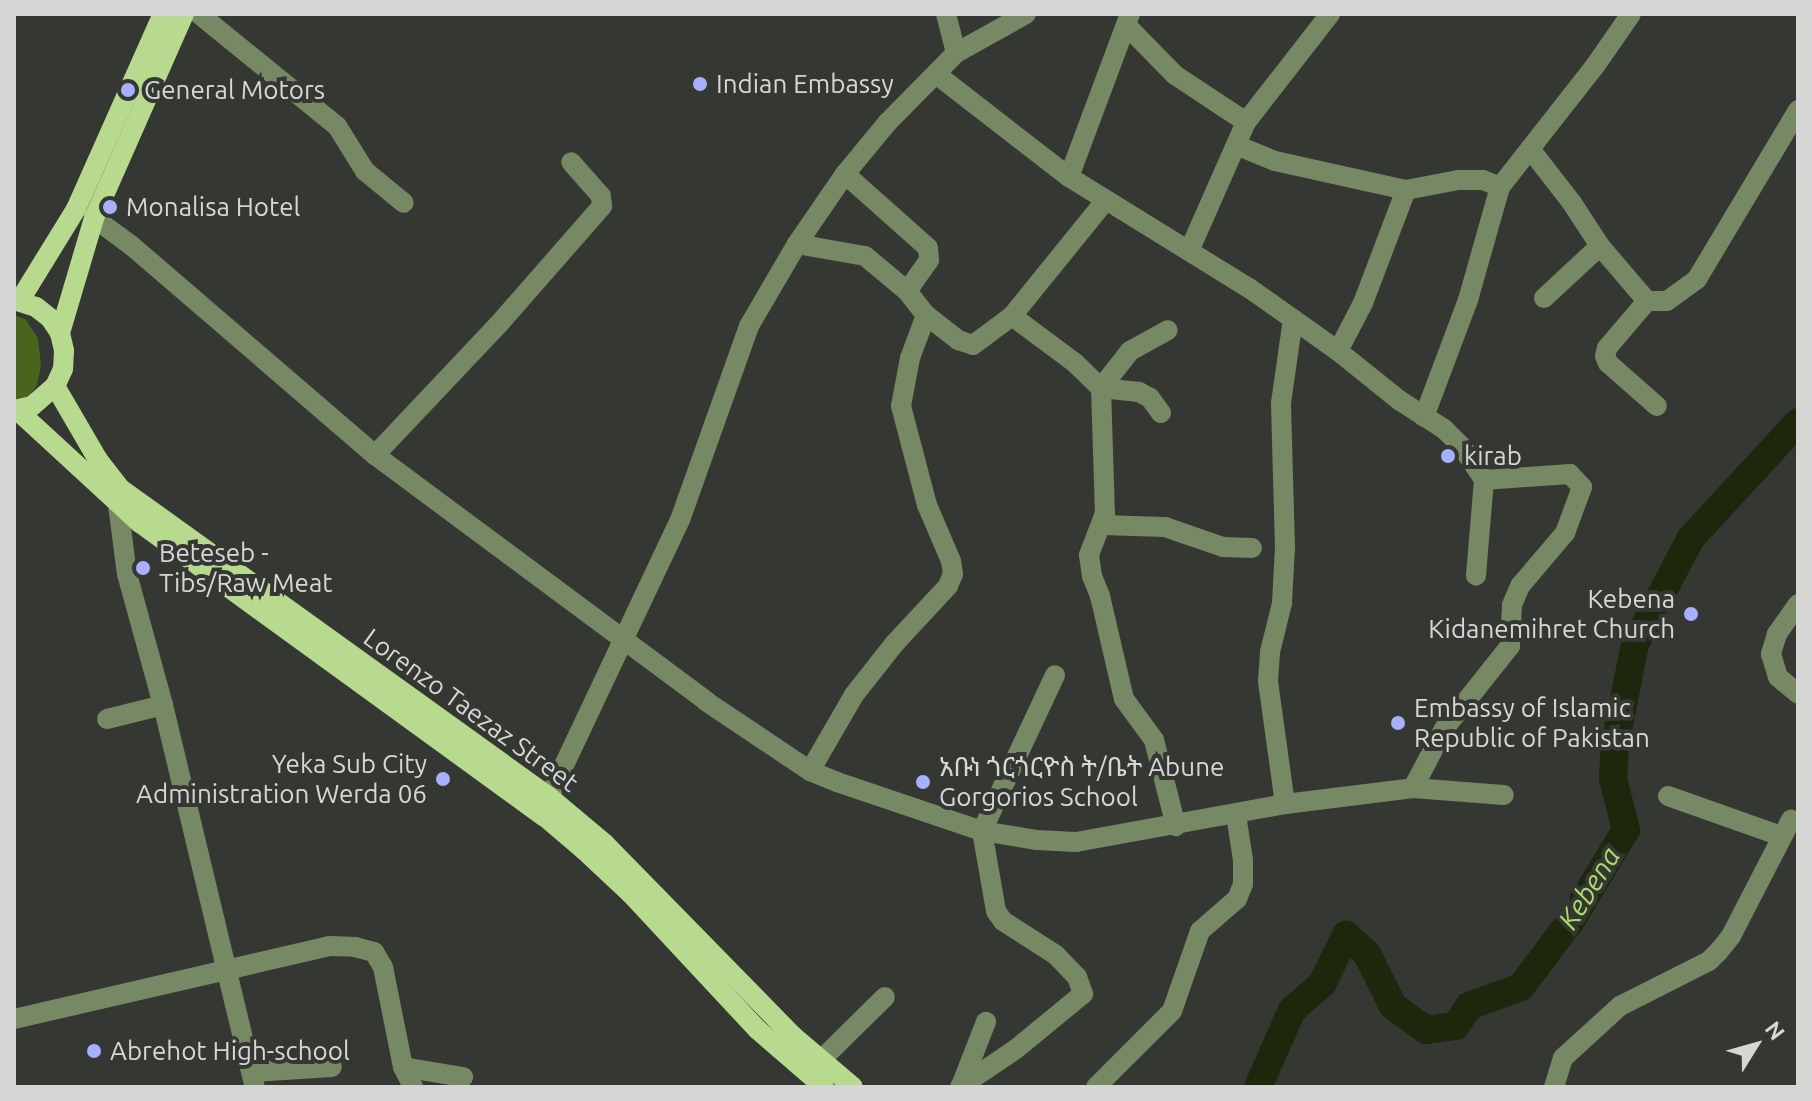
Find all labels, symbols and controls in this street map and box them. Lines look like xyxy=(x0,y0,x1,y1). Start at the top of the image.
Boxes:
place label: Indian Embassy xyxy=(716,68,894,100)
place label: General Motors xyxy=(144,74,325,106)
marker: Indian Embassy xyxy=(691,75,709,93)
marker: General Motors xyxy=(119,81,137,99)
place label: Monalisa Hotel xyxy=(126,191,300,223)
marker: Monalisa Hotel xyxy=(101,198,119,216)
place label: kirab xyxy=(1464,440,1522,472)
marker: kirab xyxy=(1439,447,1457,465)
place label: Beteseb - Tibs/Raw Meat xyxy=(159,537,333,598)
marker: Beteseb - Tibs/Raw Meat xyxy=(134,559,152,577)
place label: Kebena Kidanemihret Church xyxy=(1428,583,1675,644)
marker: Kebena Kidanemihret Church xyxy=(1682,605,1700,623)
street label: Lorenzo Taezaz Street xyxy=(358,622,584,798)
place label: Embassy of Islamic Republic of Pakistan xyxy=(1414,692,1650,754)
marker: Embassy of Islamic Republic of Pakistan xyxy=(1389,714,1407,732)
place label: Yeka Sub City Administration Werda 06 xyxy=(136,748,427,810)
place label: አቡነ ጎርጎርዮስ ት/ቤት Abune Gorgorios School xyxy=(939,751,1224,812)
marker: Yeka Sub City Administration Werda 06 xyxy=(434,770,452,788)
marker: አቡነ ጎርጎርዮስ ት/ቤት Abune Gorgorios School xyxy=(914,773,932,791)
water label: Kebena xyxy=(1551,841,1627,935)
north arrow xyxy=(1716,1005,1796,1085)
text: N xyxy=(1761,1016,1790,1044)
place label: Abrehot High-school xyxy=(110,1035,350,1067)
marker: Abrehot High-school xyxy=(85,1042,103,1060)

